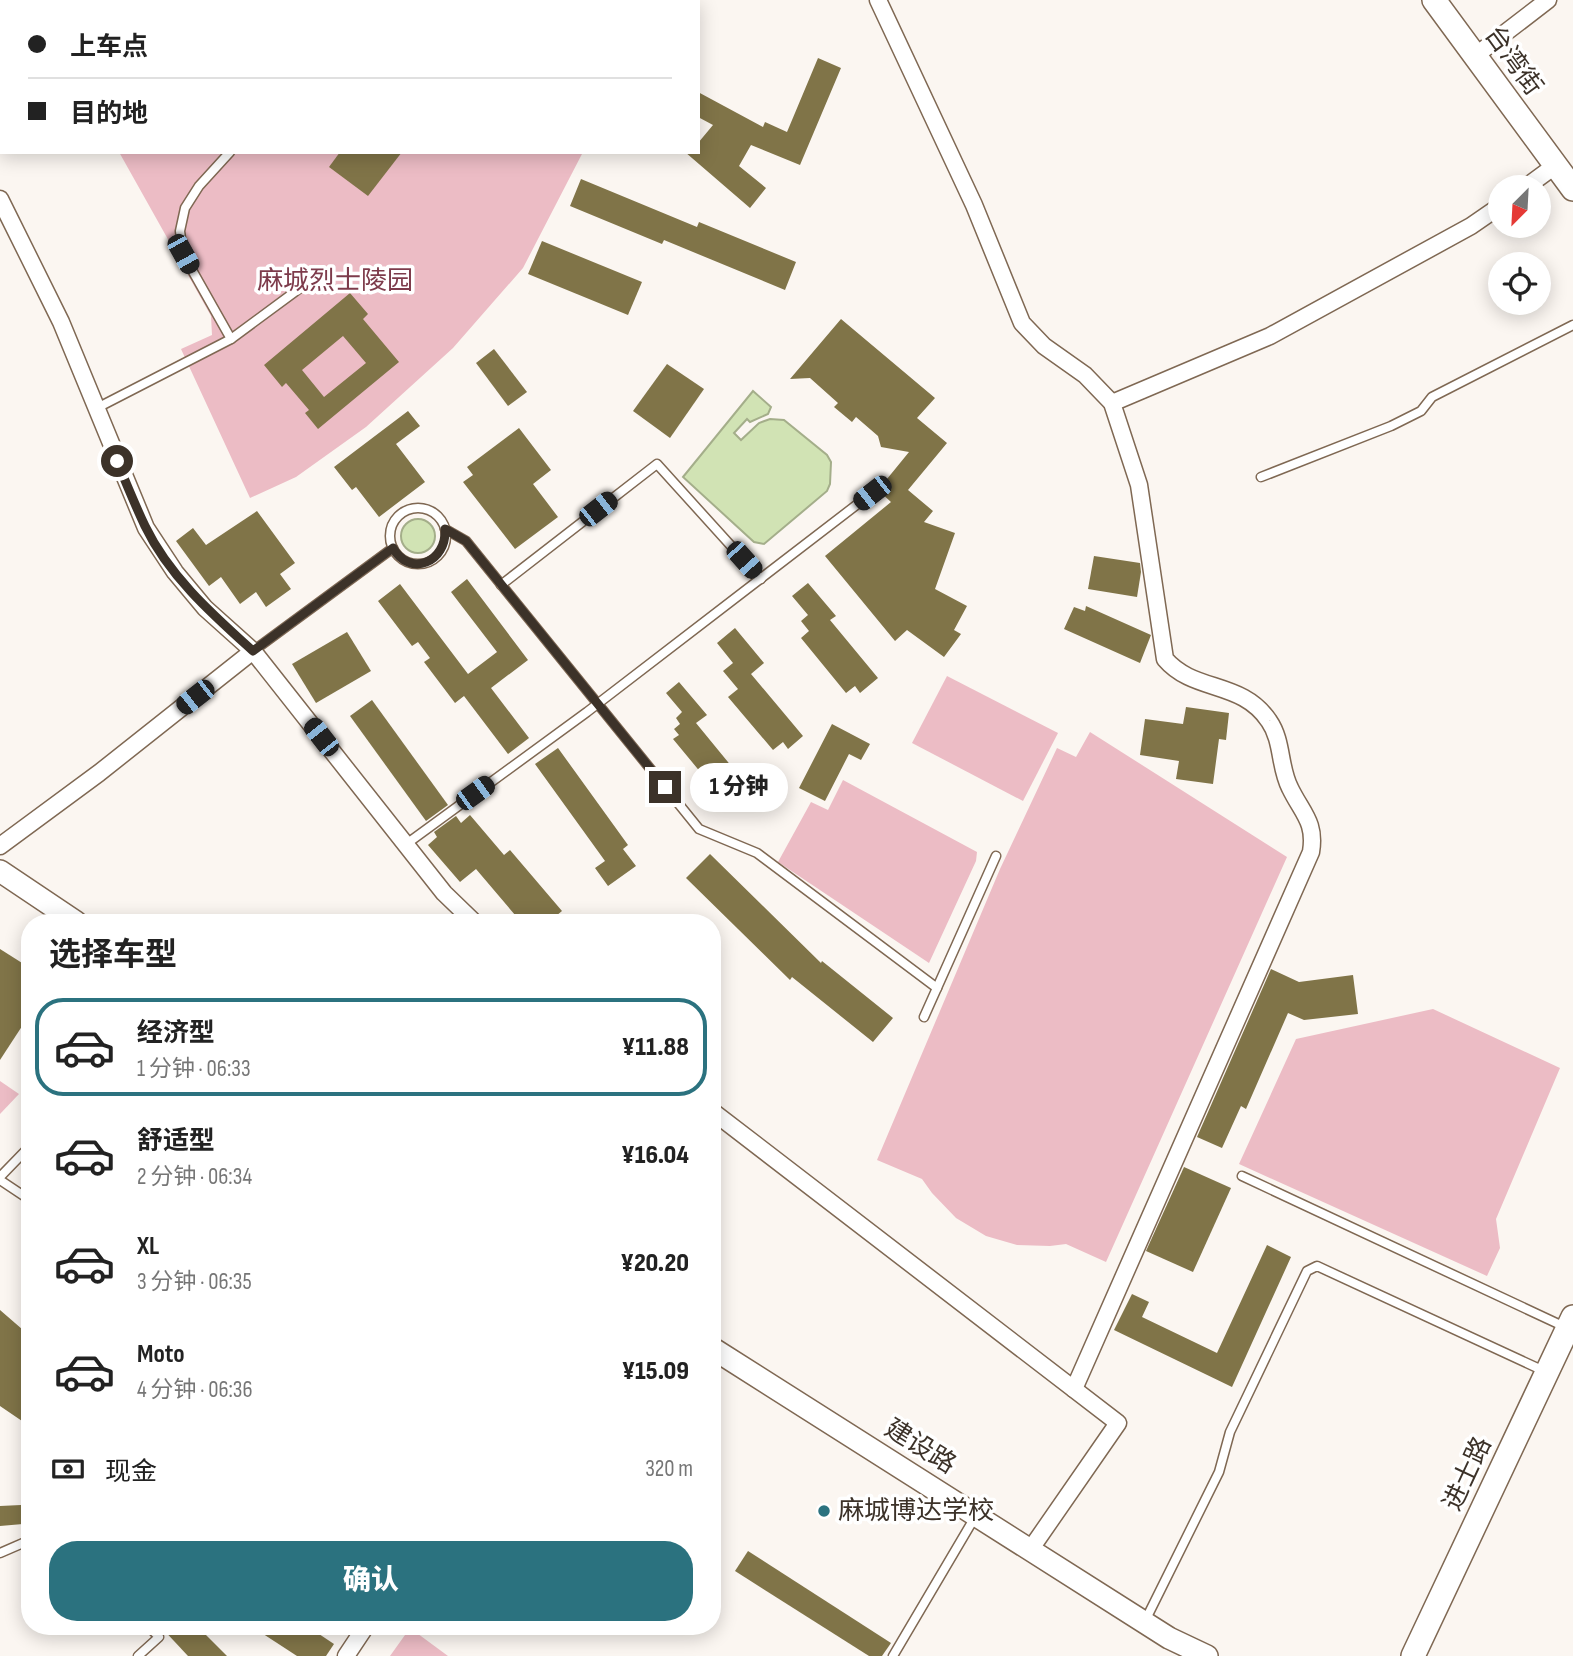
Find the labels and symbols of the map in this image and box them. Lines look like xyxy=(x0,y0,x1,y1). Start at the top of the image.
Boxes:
street label: 台湾街 xyxy=(1478,20,1548,102)
north arrow xyxy=(1488,175,1550,238)
car xyxy=(164,231,203,277)
park label: 麻城烈士陵园 xyxy=(257,266,413,297)
route start xyxy=(101,445,133,477)
car xyxy=(849,472,896,514)
car xyxy=(575,488,622,530)
car xyxy=(723,537,766,583)
car xyxy=(172,676,219,718)
car xyxy=(300,714,343,760)
callout: 1 分钟 xyxy=(690,762,788,812)
route end xyxy=(649,771,681,803)
car xyxy=(452,772,499,814)
street label: 建设路 xyxy=(879,1413,961,1481)
street label: 进士路 xyxy=(1437,1432,1499,1516)
place label: 麻城博达学校 xyxy=(838,1496,994,1527)
marker: 麻城博达学校 xyxy=(816,1503,832,1519)

